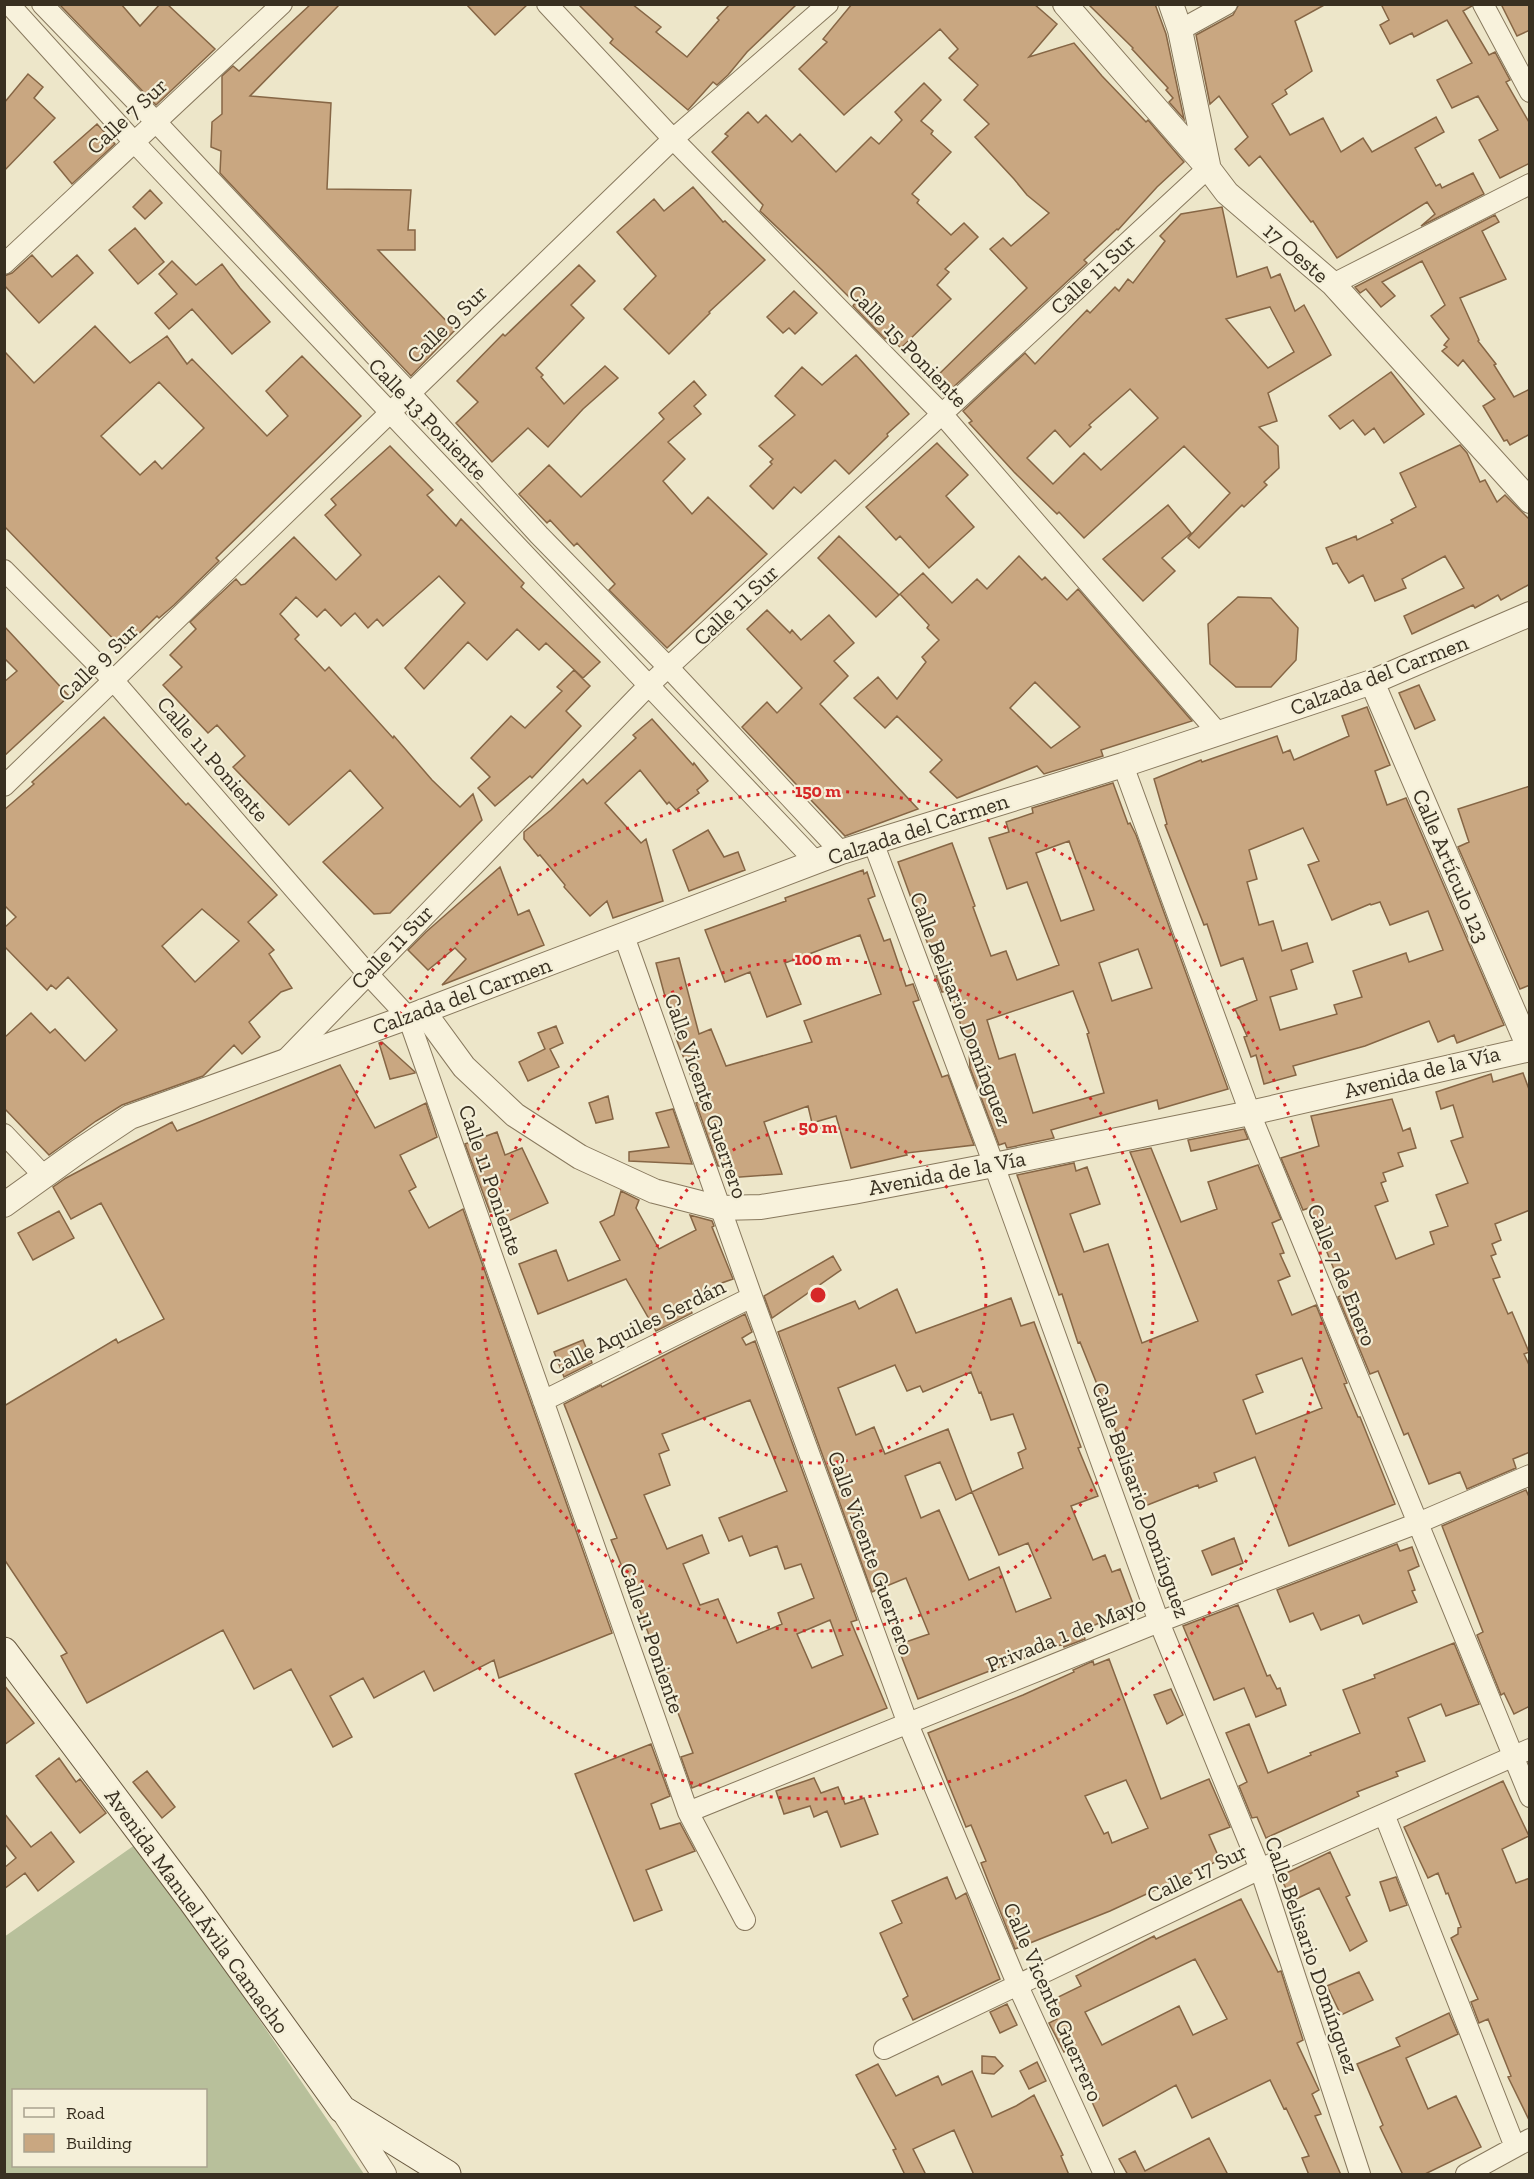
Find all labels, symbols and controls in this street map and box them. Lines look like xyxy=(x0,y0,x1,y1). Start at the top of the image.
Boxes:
street label: Calle 7 Sur xyxy=(81,72,173,160)
street label: 17 Oeste xyxy=(1258,217,1334,289)
street label: Calle 11 Sur xyxy=(1045,228,1141,320)
street label: Calle 9 Sur xyxy=(401,279,493,369)
street label: Calle 15 Poniente xyxy=(843,279,973,413)
street label: Calle 13 Poniente xyxy=(363,352,493,486)
street label: Calle 11 Sur xyxy=(688,559,784,651)
street label: Calle 9 Sur xyxy=(52,617,144,707)
street label: Calzada del Carmen xyxy=(1286,628,1472,721)
street label: Calle 11 Poniente xyxy=(151,691,275,827)
text: 150 m xyxy=(795,780,841,802)
street label: Calle Artículo 123 xyxy=(1406,785,1496,947)
street label: Calzada del Carmen xyxy=(824,787,1012,871)
street label: Calle Belisario Domínguez xyxy=(904,888,1018,1130)
street label: Calle 11 Sur xyxy=(345,899,439,995)
text: 100 m xyxy=(794,948,842,970)
street label: Calzada del Carmen xyxy=(369,951,556,1041)
street label: Calle Vicente Guerrero xyxy=(658,990,754,1202)
street label: Avenida de la Vía xyxy=(1341,1040,1503,1104)
street label: Calle 11 Poniente xyxy=(453,1101,529,1259)
text: 50 m xyxy=(799,1116,838,1138)
street label: Avenida de la Vía xyxy=(866,1144,1028,1201)
street label: Calle 7 de Enero xyxy=(1301,1200,1383,1350)
street label: Calle Aquiles Serdán xyxy=(544,1272,730,1381)
centre of rings xyxy=(808,1285,828,1305)
street label: Calle Belisario Domínguez xyxy=(1086,1378,1196,1622)
street label: Calle Vicente Guerrero xyxy=(822,1447,920,1659)
street label: Calle 11 Poniente xyxy=(614,1559,690,1717)
street label: Privada 1 de Mayo xyxy=(982,1590,1150,1678)
street label: Avenida Manuel Ávila Camacho xyxy=(99,1783,295,2039)
street label: Calle Belisario Domínguez xyxy=(1259,1833,1365,2077)
street label: Calle 17 Sur xyxy=(1142,1837,1252,1909)
street label: Calle Vicente Guerrero xyxy=(997,1898,1109,2106)
legend xyxy=(12,2089,207,2167)
text: Road xyxy=(66,2102,105,2124)
text: Building xyxy=(66,2132,132,2154)

